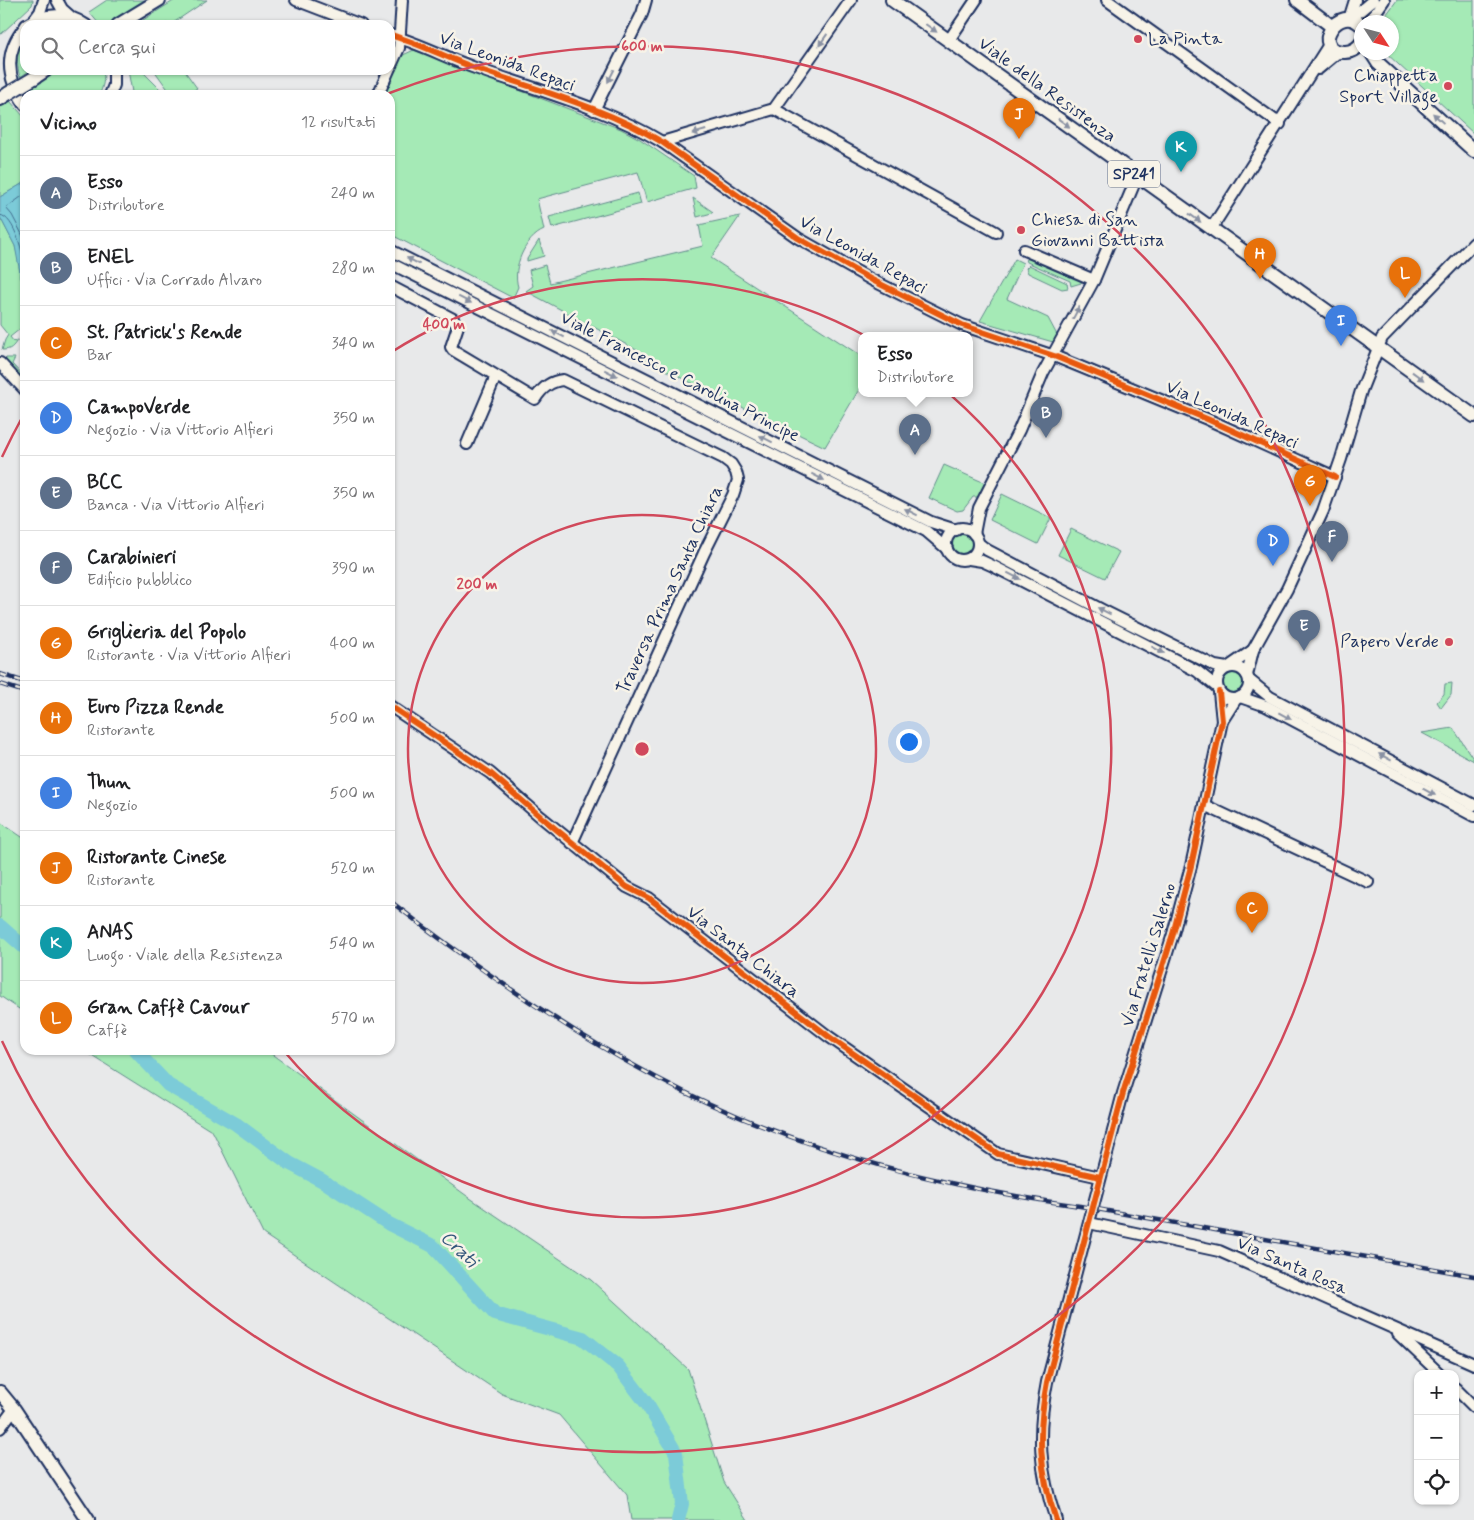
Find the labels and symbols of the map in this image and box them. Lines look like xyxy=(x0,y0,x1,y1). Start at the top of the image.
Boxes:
north arrow xyxy=(1354,15,1399,60)
one-way arrow xyxy=(925,23,938,33)
street label: Via Leonida Repaci xyxy=(436,26,578,98)
place label: La Pinta xyxy=(1148,27,1223,51)
street label: Viale della Resistenza xyxy=(973,32,1121,148)
one-way arrow xyxy=(818,33,828,47)
marker: La Pinta xyxy=(1132,33,1144,45)
text: 600 m xyxy=(621,37,663,57)
place label: Chiappetta Sport Village xyxy=(1339,64,1438,111)
one-way arrow xyxy=(607,69,615,83)
marker: Chiappetta Sport Village xyxy=(1442,80,1454,92)
pin: J xyxy=(1003,98,1035,139)
one-way arrow xyxy=(1433,112,1445,124)
one-way arrow xyxy=(1057,117,1070,127)
one-way arrow xyxy=(692,128,707,136)
pin: K xyxy=(1165,131,1197,172)
road number: SP241 xyxy=(1108,160,1160,188)
place label: Chiesa di San Giovanni Battista xyxy=(1031,208,1164,253)
street label: Via Leonida Repaci xyxy=(795,210,931,300)
one-way arrow xyxy=(1188,213,1202,223)
marker: Chiesa di San Giovanni Battista xyxy=(1015,224,1027,236)
pin: H xyxy=(1244,238,1276,279)
one-way arrow xyxy=(406,257,420,265)
pin: L xyxy=(1389,257,1421,298)
one-way arrow xyxy=(458,296,472,304)
one-way arrow xyxy=(1072,305,1080,320)
pin: I xyxy=(1325,305,1357,346)
street label: Viale Francesco e Carolina Principe xyxy=(556,306,804,448)
text: 400 m xyxy=(423,315,465,335)
one-way arrow xyxy=(551,330,565,338)
one-way arrow xyxy=(604,369,618,377)
one-way arrow xyxy=(1411,371,1425,381)
street label: Via Leonida Repaci xyxy=(1162,375,1302,455)
pin: B xyxy=(1030,397,1062,438)
pin: A xyxy=(899,414,931,455)
one-way arrow xyxy=(759,435,773,443)
pin: G xyxy=(1294,465,1326,506)
one-way arrow xyxy=(811,473,825,481)
street label: Traversa Prima Santa Chiara xyxy=(611,482,729,698)
one-way arrow xyxy=(904,508,918,516)
pin: F xyxy=(1316,521,1348,562)
pin: D xyxy=(1257,525,1289,566)
one-way arrow xyxy=(1006,572,1021,580)
text: 200 m xyxy=(457,575,498,595)
one-way arrow xyxy=(1097,607,1111,615)
pin: E xyxy=(1288,610,1320,651)
place label: Papero Verde xyxy=(1340,630,1439,654)
marker: Papero Verde xyxy=(1443,636,1455,648)
one-way arrow xyxy=(1151,646,1165,654)
one-way arrow xyxy=(1278,712,1293,720)
your location xyxy=(896,729,922,755)
centre of rings xyxy=(633,740,651,758)
one-way arrow xyxy=(1377,753,1392,761)
one-way arrow xyxy=(1422,788,1436,796)
street label: Via Fratelli Salerno xyxy=(1116,880,1182,1030)
pin: C xyxy=(1236,892,1268,933)
street label: Via Santa Chiara xyxy=(682,900,804,1004)
water label: Crati xyxy=(435,1225,485,1275)
street label: Via Santa Rosa xyxy=(1233,1231,1351,1301)

